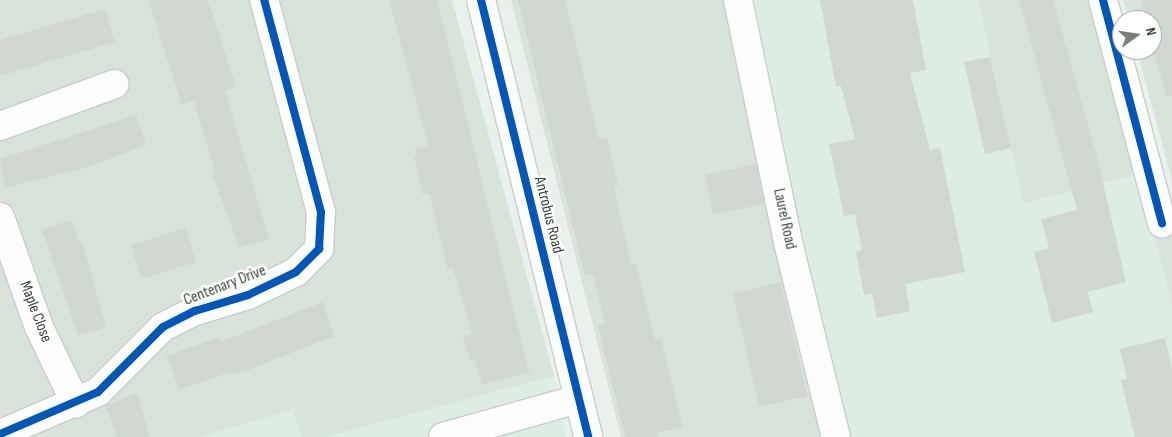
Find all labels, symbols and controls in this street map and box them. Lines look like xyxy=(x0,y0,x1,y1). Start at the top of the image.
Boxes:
north arrow xyxy=(1112,10,1162,60)
text: N xyxy=(1142,26,1160,37)
street label: Antrobus Road xyxy=(529,175,567,255)
street label: Laurel Road xyxy=(768,187,800,251)
street label: Centenary Drive xyxy=(181,262,269,310)
street label: Maple Close xyxy=(15,279,55,345)

